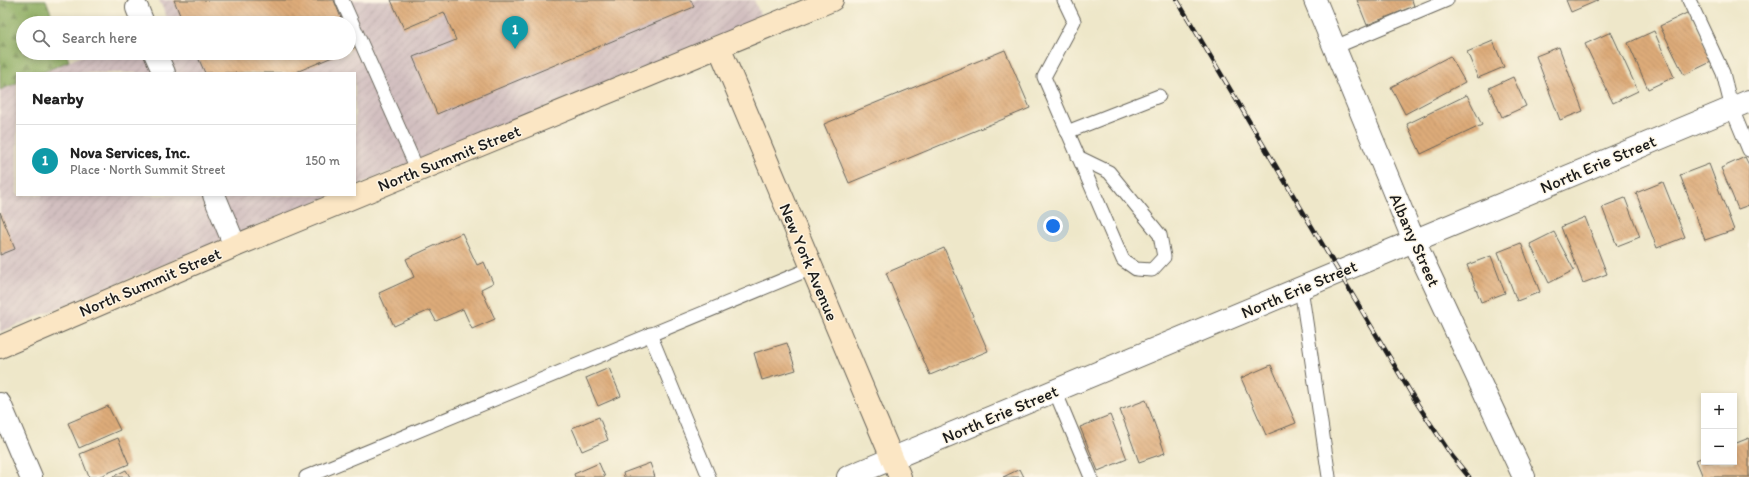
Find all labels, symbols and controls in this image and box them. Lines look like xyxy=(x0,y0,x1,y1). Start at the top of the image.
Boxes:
search box xyxy=(16,16,356,60)
pin: 1 xyxy=(502,16,528,49)
icon: search xyxy=(30,27,52,49)
text: Search here xyxy=(62,29,137,47)
text: Nearby xyxy=(32,88,84,108)
street label: North Summit Street xyxy=(375,120,523,196)
street label: North Erie Street xyxy=(1537,131,1659,197)
text: Nova Services, Inc. xyxy=(70,144,190,162)
text: 1 xyxy=(42,153,48,168)
text: 150 m xyxy=(305,153,340,168)
text: Place · North Summit Street xyxy=(70,162,226,177)
street label: Albany Street xyxy=(1386,190,1444,290)
street label: New York Avenue xyxy=(775,200,843,324)
your location xyxy=(1043,216,1063,236)
street label: North Summit Street xyxy=(76,243,224,321)
street label: North Erie Street xyxy=(1238,256,1360,322)
street label: North Erie Street xyxy=(939,381,1061,447)
map controls xyxy=(1701,393,1737,465)
button: + xyxy=(1701,393,1737,429)
button: − xyxy=(1701,429,1737,465)

